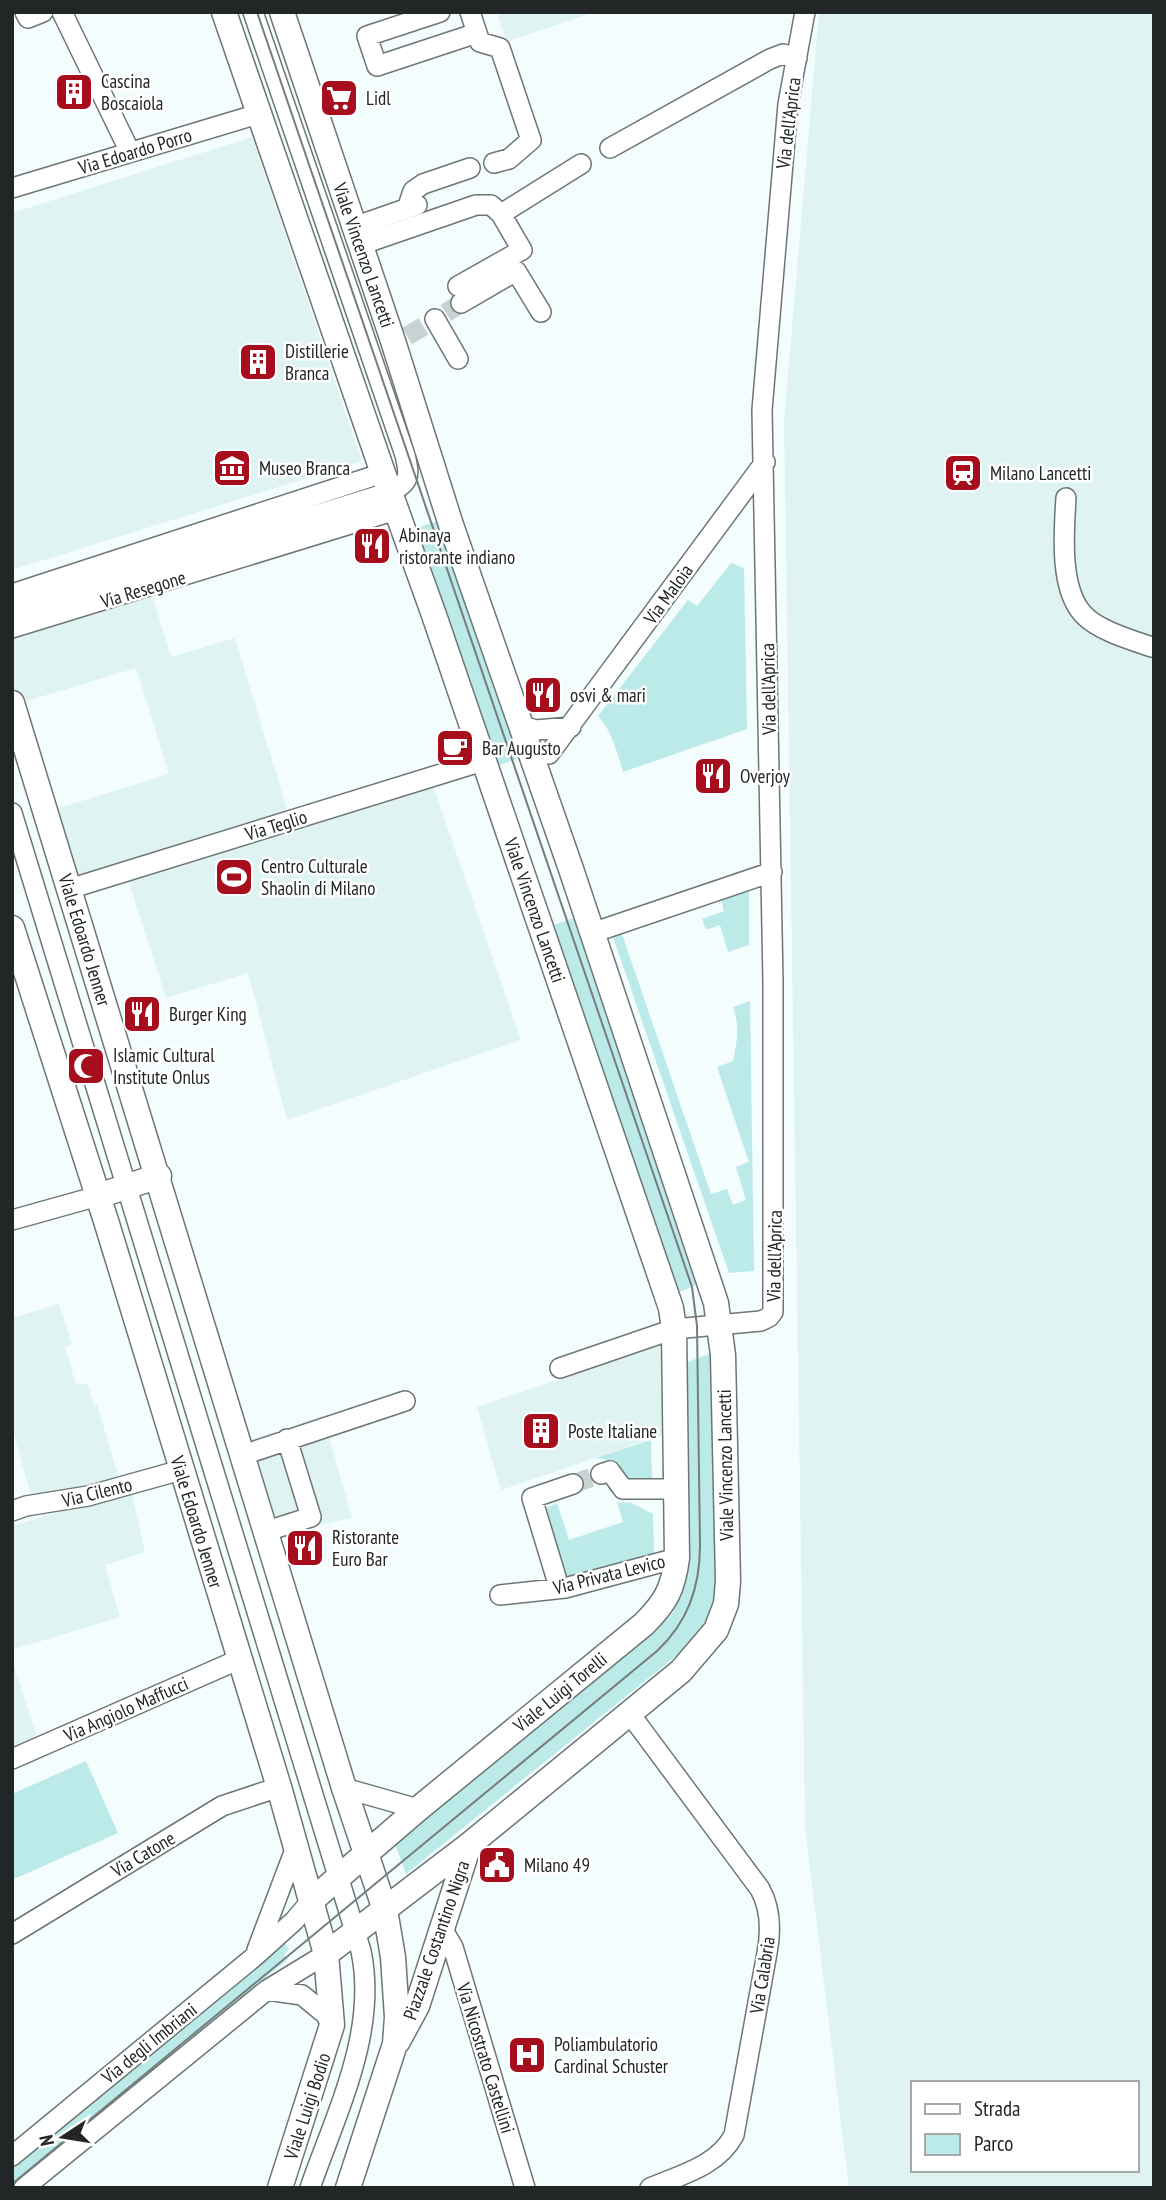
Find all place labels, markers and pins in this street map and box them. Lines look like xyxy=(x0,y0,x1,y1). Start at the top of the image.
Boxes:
place label: Cascina Boscaiola xyxy=(101,69,163,115)
building icon: Cascina Boscaiola xyxy=(53,71,95,113)
supermarket icon: Lidl xyxy=(318,77,360,119)
place label: Lidl xyxy=(366,86,391,110)
place label: Distillerie Branca xyxy=(285,339,349,385)
building icon: Distillerie Branca xyxy=(237,341,279,383)
museum icon: Museo Branca xyxy=(211,447,253,489)
station icon: Milano Lancetti xyxy=(942,452,984,494)
place label: Museo Branca xyxy=(259,456,350,480)
place label: Milano Lancetti xyxy=(990,461,1091,485)
place label: Abinaya ristorante indiano xyxy=(399,523,515,569)
restaurant icon: Abinaya ristorante indiano xyxy=(351,525,393,567)
restaurant icon: osvi & mari xyxy=(522,674,564,716)
place label: osvi & mari xyxy=(570,683,646,707)
cafe icon: Bar Augusto xyxy=(434,727,476,769)
place label: Bar Augusto xyxy=(482,736,561,760)
restaurant icon: Overjoy xyxy=(692,755,734,797)
place label: Overjoy xyxy=(740,764,791,788)
place label: Centro Culturale Shaolin di Milano xyxy=(261,854,375,900)
sports icon: Centro Culturale Shaolin di Milano xyxy=(213,856,255,898)
restaurant icon: Burger King xyxy=(121,993,163,1035)
place label: Burger King xyxy=(169,1002,247,1026)
place label: Islamic Cultural Institute Onlus xyxy=(113,1043,215,1089)
mosque icon: Islamic Cultural Institute Onlus xyxy=(65,1045,107,1087)
building icon: Poste Italiane xyxy=(520,1410,562,1452)
place label: Poste Italiane xyxy=(568,1419,657,1443)
place label: Ristorante Euro Bar xyxy=(332,1525,399,1571)
restaurant icon: Ristorante Euro Bar xyxy=(284,1527,326,1569)
public building icon: Milano 49 xyxy=(476,1844,518,1886)
place label: Milano 49 xyxy=(524,1853,590,1877)
place label: Poliambulatorio Cardinal Schuster xyxy=(554,2032,669,2078)
hospital icon: Poliambulatorio Cardinal Schuster xyxy=(506,2034,548,2076)

